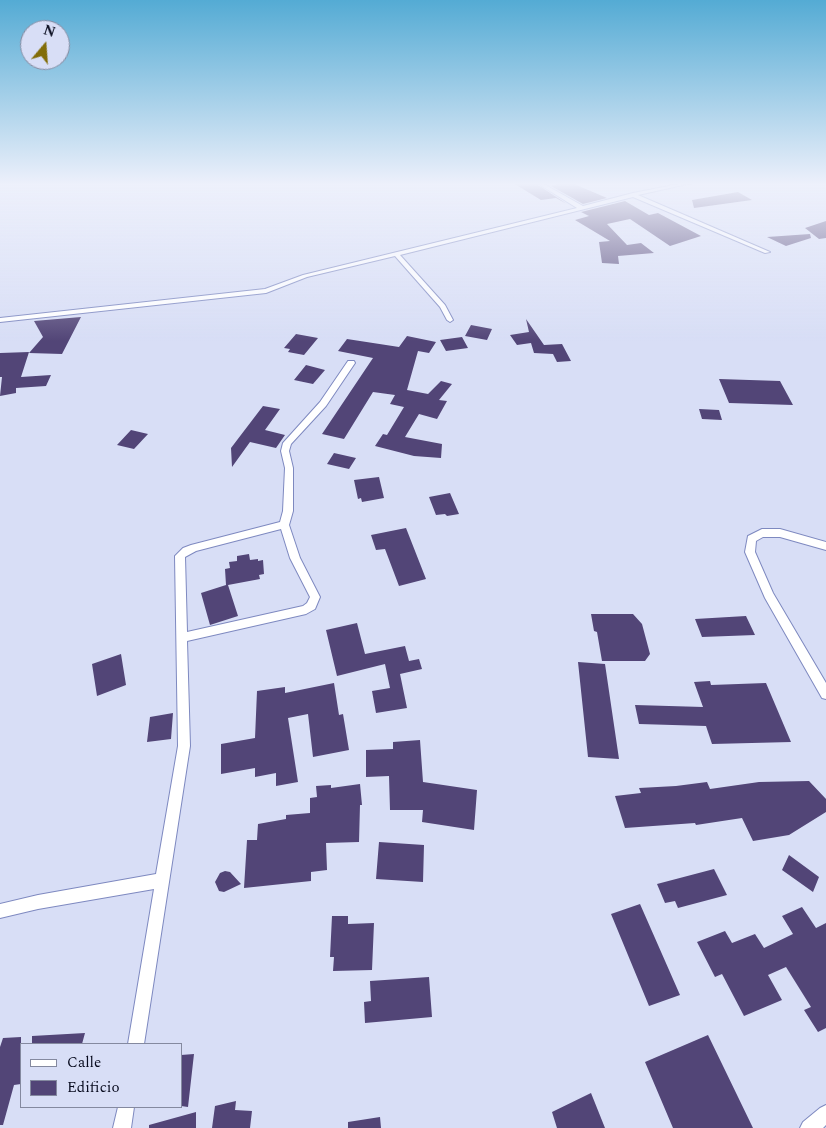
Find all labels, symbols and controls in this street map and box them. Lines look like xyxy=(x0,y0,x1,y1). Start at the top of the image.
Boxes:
text: N xyxy=(41,19,58,43)
north arrow xyxy=(20,20,70,70)
legend xyxy=(20,1043,182,1108)
text: Calle xyxy=(67,1051,101,1074)
text: Edificio xyxy=(67,1076,120,1099)

